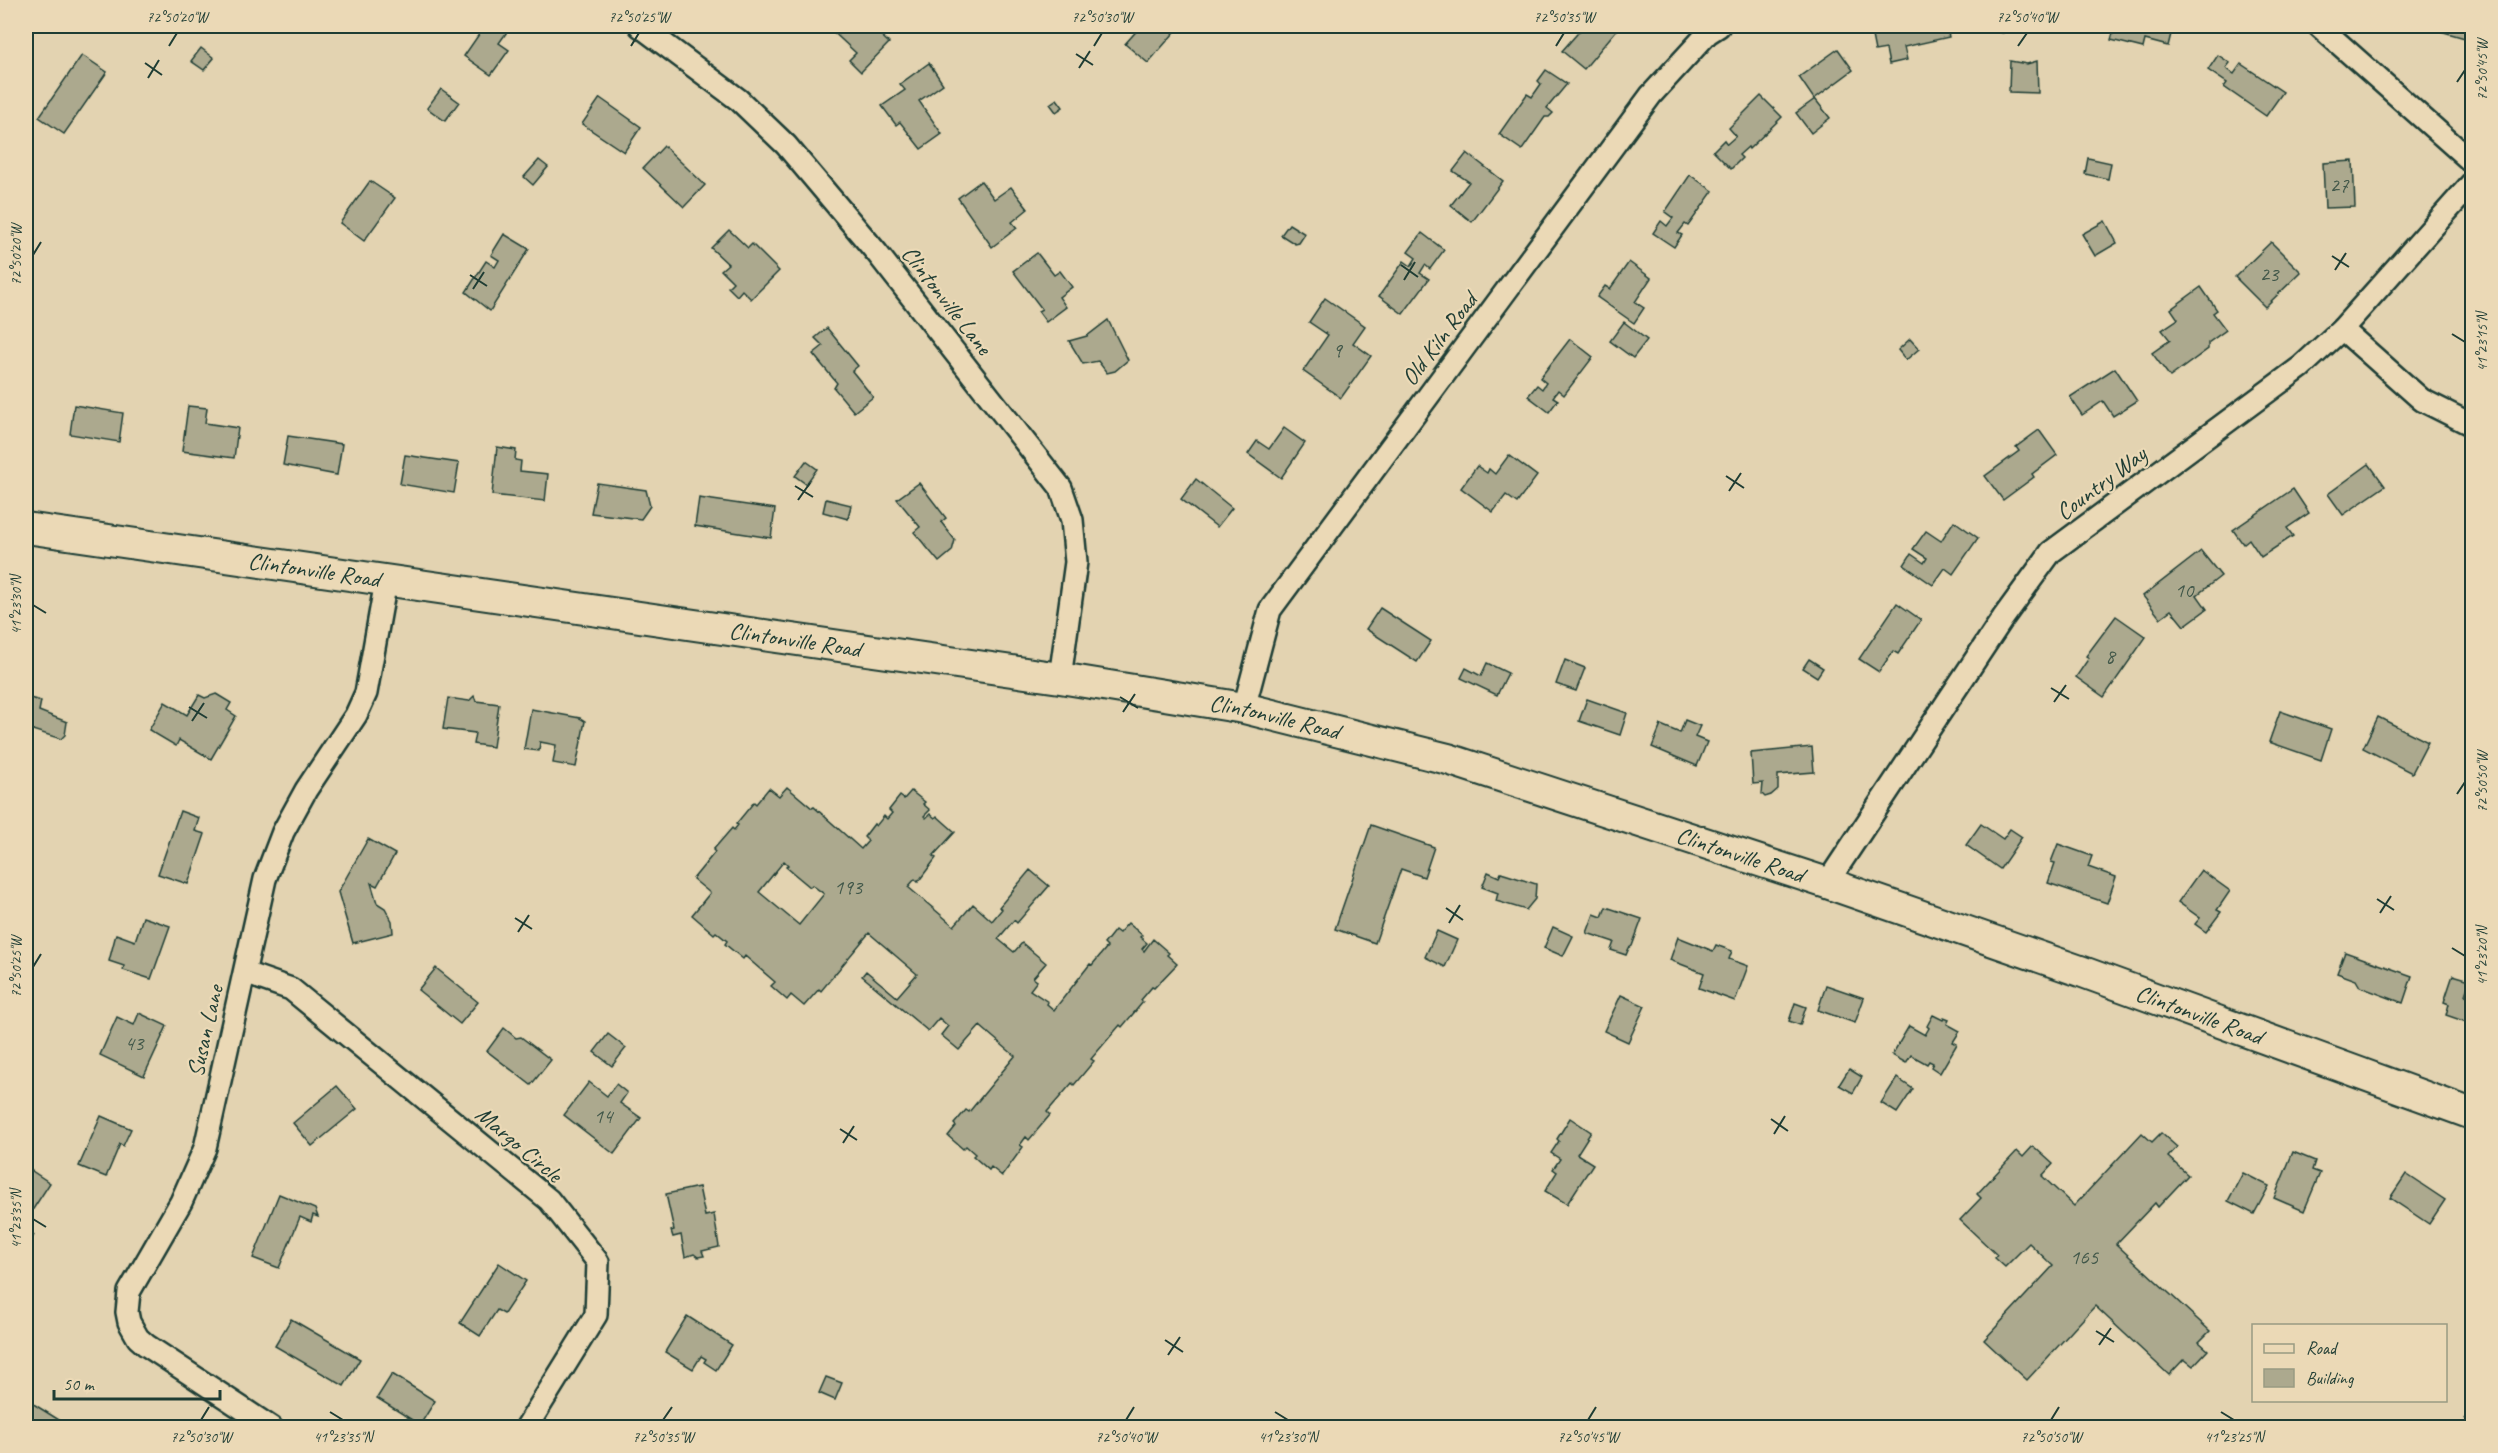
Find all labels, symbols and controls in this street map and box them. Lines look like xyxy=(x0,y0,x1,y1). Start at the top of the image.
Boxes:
text: 72°50'20"W xyxy=(147,8,211,27)
text: 72°50'25"W xyxy=(609,8,673,27)
text: 72°50'30"W xyxy=(1072,8,1136,27)
text: 72°50'35"W xyxy=(1534,8,1598,27)
text: 72°50'40"W xyxy=(1997,8,2061,27)
text: 72°50'45"W xyxy=(2473,36,2492,100)
house number: 27 xyxy=(2330,172,2350,198)
text: 72°50'20"W xyxy=(7,221,26,285)
street label: Clintonville Lane xyxy=(895,239,1000,362)
house number: 23 xyxy=(2260,261,2280,287)
street label: Old Kiln Road xyxy=(1394,284,1486,391)
text: 41°23'15"N xyxy=(2473,309,2492,372)
house number: 9 xyxy=(1332,337,1343,363)
street label: Country Way xyxy=(2050,438,2154,527)
street label: Clintonville Road xyxy=(246,545,385,595)
text: 41°23'30"N xyxy=(7,572,26,635)
house number: 10 xyxy=(2175,577,2195,603)
street label: Clintonville Road xyxy=(727,615,866,664)
house number: 8 xyxy=(2105,643,2117,669)
street label: Clintonville Road xyxy=(1207,688,1346,747)
text: 72°50'50"W xyxy=(2473,748,2492,812)
street label: Clintonville Road xyxy=(1672,820,1811,891)
house number: 193 xyxy=(834,874,864,900)
text: 41°23'20"N xyxy=(2473,923,2492,986)
text: 72°50'25"W xyxy=(7,933,26,997)
street label: Clintonville Road xyxy=(2132,978,2270,1052)
street label: Susan Lane xyxy=(180,980,231,1080)
house number: 43 xyxy=(125,1030,145,1056)
street label: Margo Circle xyxy=(469,1099,570,1190)
house number: 14 xyxy=(594,1103,615,1129)
text: 41°23'35"N xyxy=(7,1186,26,1249)
house number: 165 xyxy=(2070,1244,2100,1270)
legend xyxy=(2252,1324,2447,1402)
text: Road xyxy=(2306,1337,2339,1359)
scale bar xyxy=(54,1363,220,1401)
text: Building xyxy=(2306,1367,2355,1389)
text: 50 m xyxy=(63,1373,96,1395)
text: 72°50'30"W xyxy=(171,1428,235,1447)
text: 41°23'35"N xyxy=(313,1428,376,1447)
text: 72°50'35"W xyxy=(633,1428,697,1447)
text: 72°50'40"W xyxy=(1096,1428,1160,1447)
text: 41°23'30"N xyxy=(1258,1428,1321,1447)
text: 72°50'45"W xyxy=(1558,1428,1622,1447)
text: 72°50'50"W xyxy=(2021,1428,2085,1447)
text: 41°23'25"N xyxy=(2204,1428,2267,1447)

